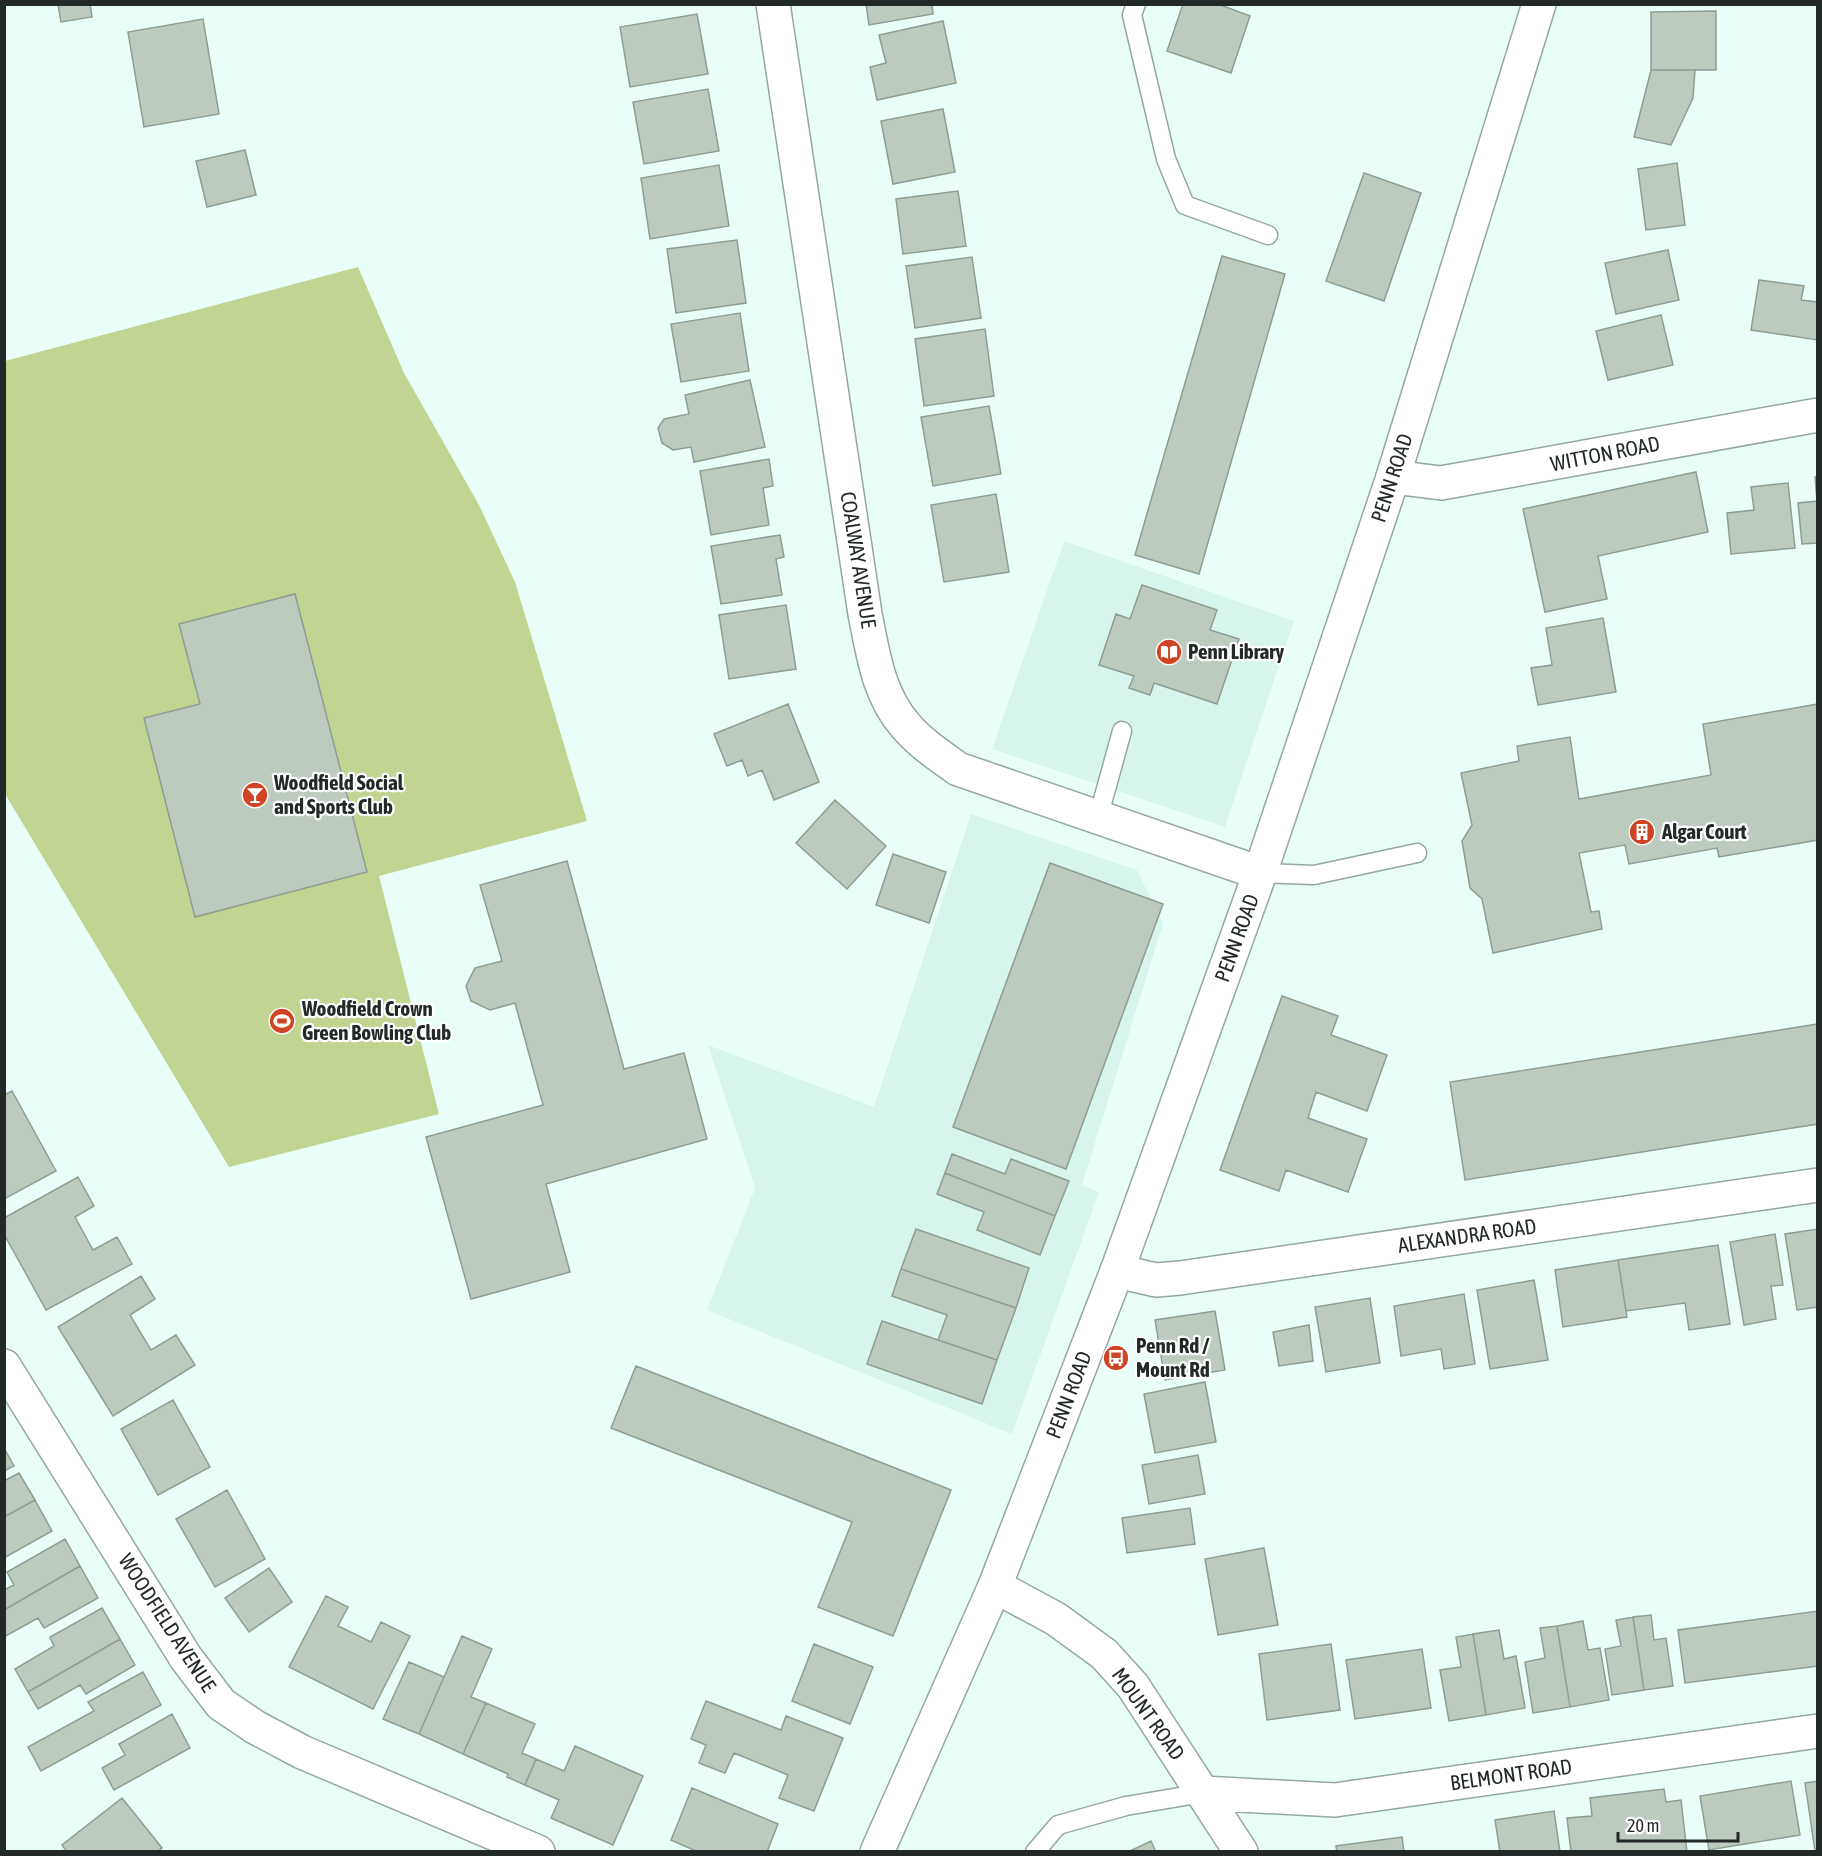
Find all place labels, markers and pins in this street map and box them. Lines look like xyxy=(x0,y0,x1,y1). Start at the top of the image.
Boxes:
library icon: Penn Library xyxy=(1154,637,1184,667)
place label: Penn Library xyxy=(1188,639,1285,663)
place label: Woodfield Social and Sports Club xyxy=(273,770,404,818)
bar icon: Woodfield Social and Sports Club xyxy=(240,780,270,810)
building icon: Algar Court xyxy=(1627,817,1657,847)
place label: Algar Court xyxy=(1661,819,1746,843)
place label: Woodfield Crown Green Bowling Club xyxy=(301,996,451,1044)
sports icon: Woodfield Crown Green Bowling Club xyxy=(267,1006,297,1036)
place label: Penn Rd / Mount Rd xyxy=(1136,1333,1210,1381)
bus stop icon: Penn Rd / Mount Rd xyxy=(1101,1343,1131,1373)

